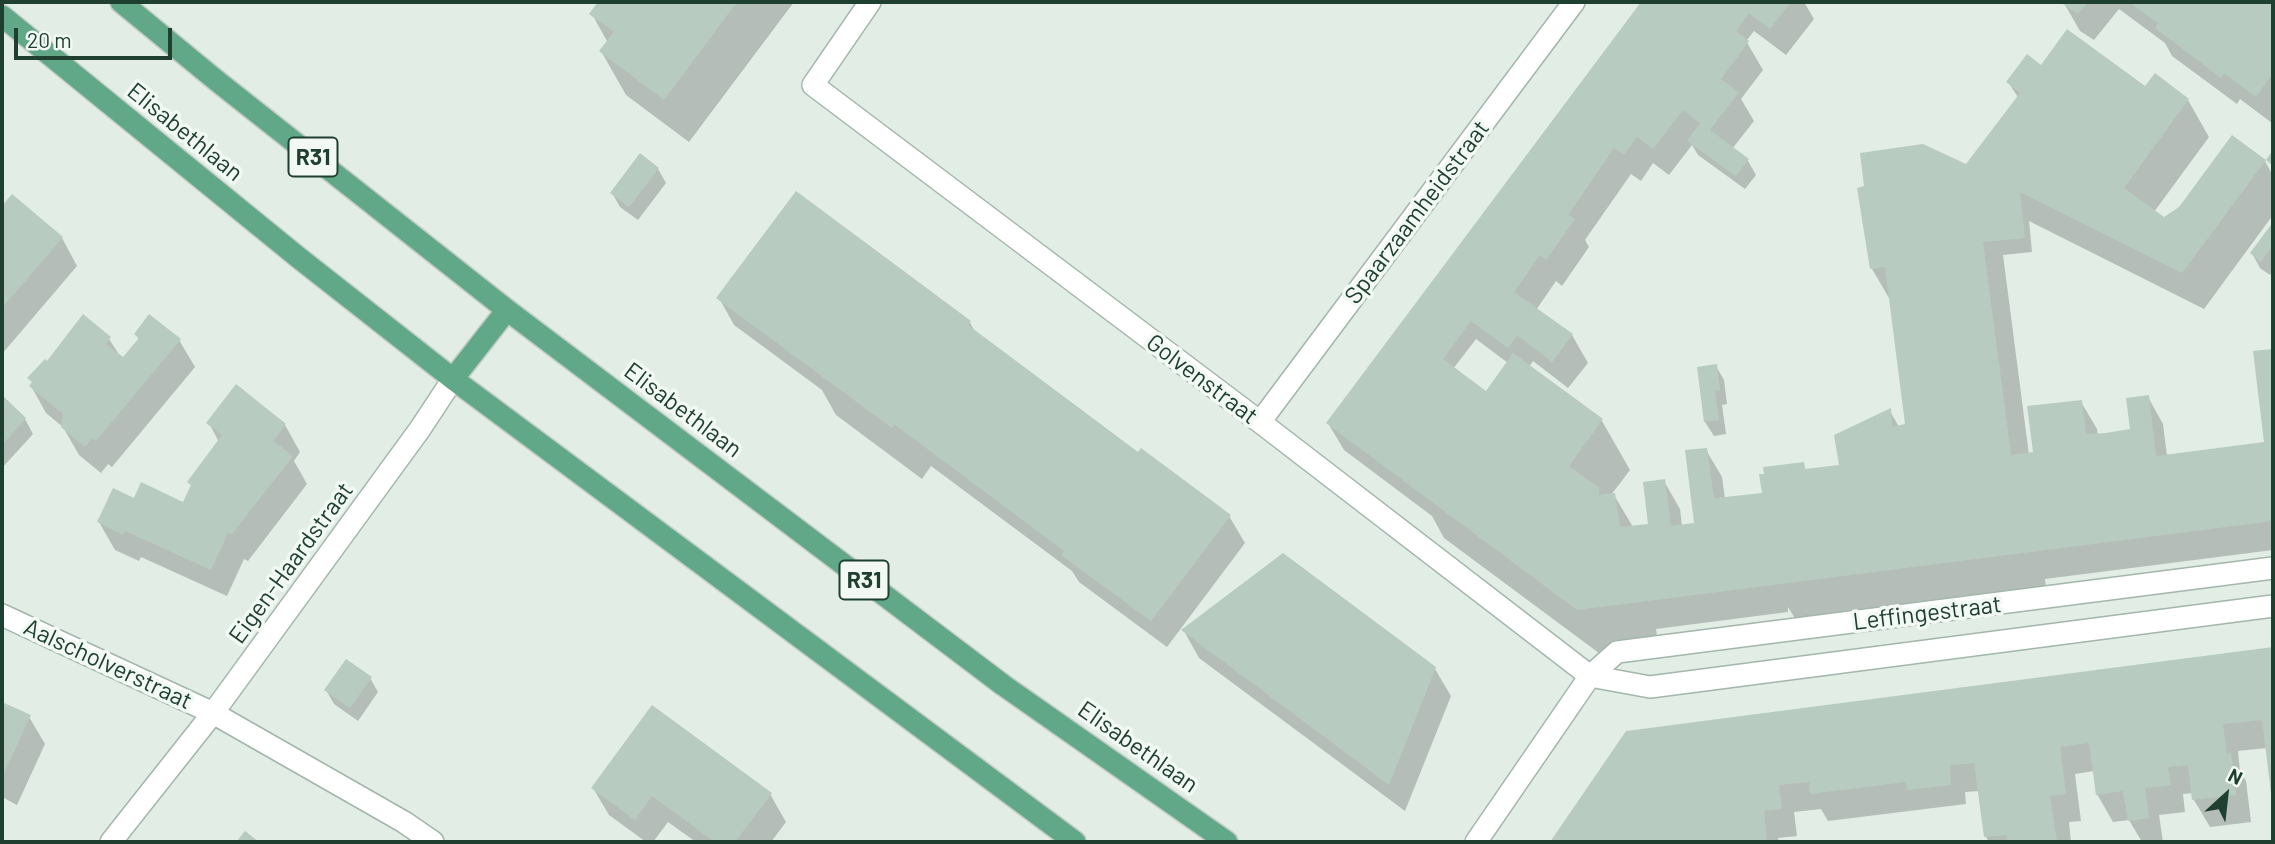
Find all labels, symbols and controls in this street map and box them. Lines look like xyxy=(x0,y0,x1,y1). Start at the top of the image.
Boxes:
scale bar xyxy=(18,14,175,58)
text: 20 m xyxy=(27,27,72,52)
street label: Elisabethlaan xyxy=(121,77,249,187)
street label: Spaarzaamheidstraat xyxy=(1339,114,1495,310)
road number: R31 xyxy=(288,138,338,176)
street label: Golvenstraat xyxy=(1141,328,1263,430)
street label: Elisabethlaan xyxy=(618,356,748,464)
street label: Eigen-Haardstraat xyxy=(223,477,359,649)
road number: R31 xyxy=(840,560,888,600)
street label: Leffingestraat xyxy=(1851,590,2003,636)
street label: Aalscholverstraat xyxy=(19,612,197,716)
street label: Elisabethlaan xyxy=(1072,695,1204,799)
north arrow xyxy=(2191,760,2261,830)
text: N xyxy=(2225,763,2247,789)

